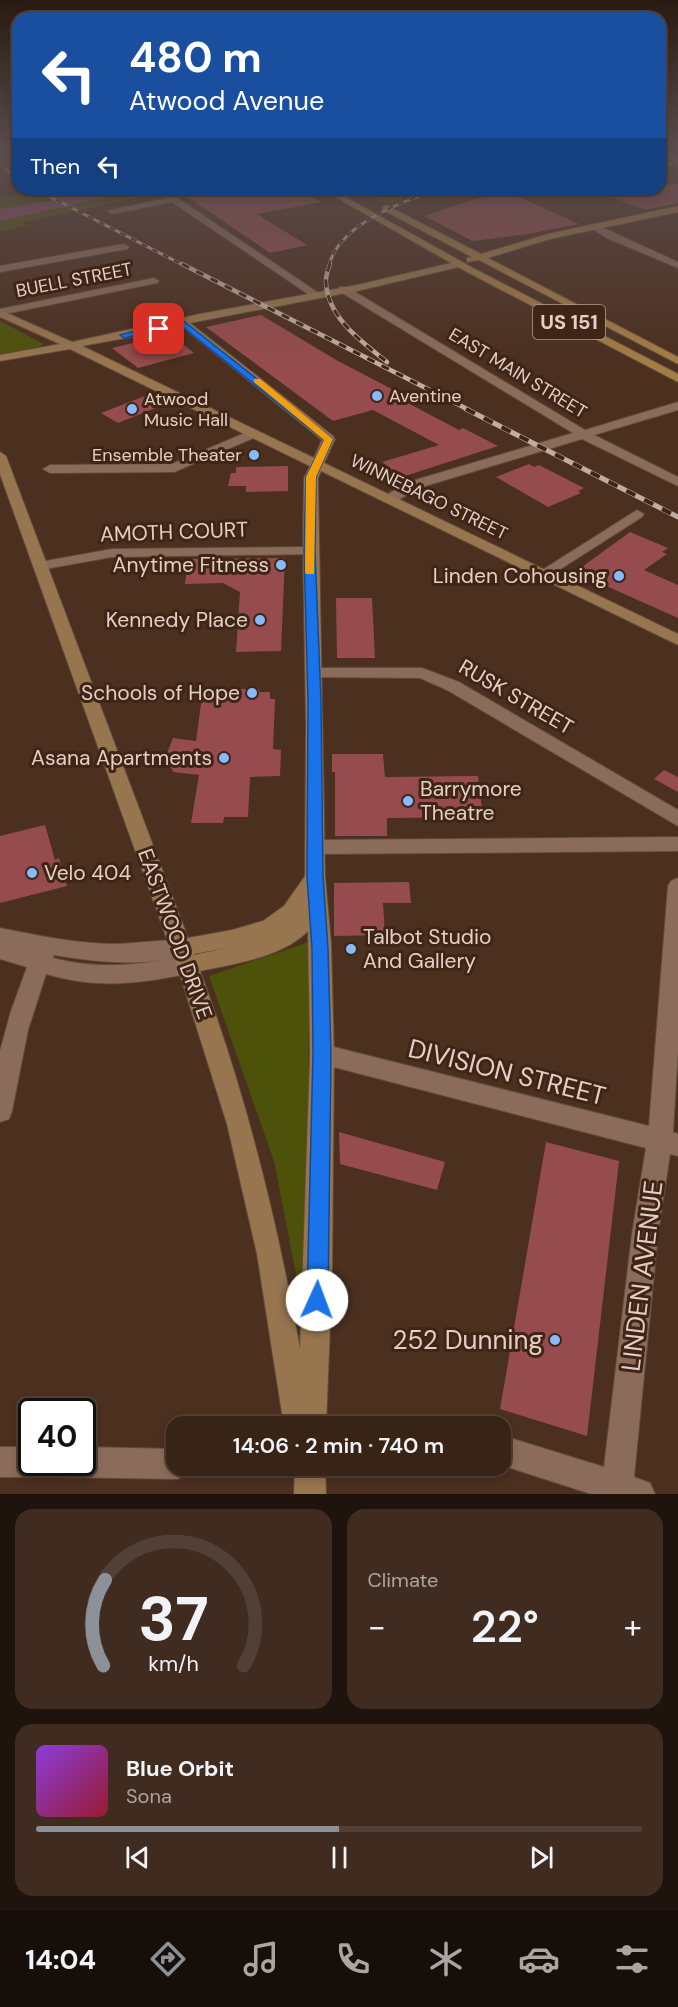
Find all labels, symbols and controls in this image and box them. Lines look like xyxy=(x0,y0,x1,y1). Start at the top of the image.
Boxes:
text: 480 m xyxy=(129,30,262,85)
icon: left xyxy=(30,36,108,114)
text: Atwood Avenue xyxy=(129,83,324,118)
icon: left xyxy=(92,150,125,183)
text: Then xyxy=(30,152,80,181)
street label: BUELL STREET xyxy=(14,257,134,303)
pin xyxy=(133,303,184,354)
road number: US 151 xyxy=(533,305,605,339)
icon: arrive xyxy=(142,312,175,345)
street label: EAST MAIN STREET xyxy=(445,322,591,424)
place label: Aventine xyxy=(389,384,462,408)
place label: Atwood Music Hall xyxy=(144,387,228,432)
marker: Aventine xyxy=(370,389,384,403)
marker: Atwood Music Hall xyxy=(125,402,139,416)
place label: Ensemble Theater xyxy=(92,443,242,467)
marker: Ensemble Theater xyxy=(247,448,261,462)
street label: WINNEBAGO STREET xyxy=(346,448,512,546)
street label: AMOTH COURT xyxy=(100,515,249,549)
place label: Anytime Fitness xyxy=(113,551,269,579)
marker: Anytime Fitness xyxy=(274,558,288,572)
place label: Linden Cohousing xyxy=(433,562,607,590)
marker: Linden Cohousing xyxy=(612,569,626,583)
place label: Kennedy Place xyxy=(106,606,248,634)
marker: Kennedy Place xyxy=(253,613,267,627)
street label: RUSK STREET xyxy=(454,653,579,741)
place label: Schools of Hope xyxy=(81,679,240,707)
marker: Schools of Hope xyxy=(245,686,259,700)
place label: Asana Apartments xyxy=(31,744,212,772)
marker: Asana Apartments xyxy=(217,751,231,765)
place label: Barrymore Theatre xyxy=(420,775,522,827)
marker: Barrymore Theatre xyxy=(401,794,415,808)
street label: EASTWOOD DRIVE xyxy=(131,845,219,1023)
place label: Velo 404 xyxy=(44,859,131,887)
marker: Velo 404 xyxy=(25,866,39,880)
place label: Talbot Studio And Gallery xyxy=(363,923,491,975)
marker: Talbot Studio And Gallery xyxy=(344,942,358,956)
street label: DIVISION STREET xyxy=(405,1031,609,1113)
street label: LINDEN AVENUE xyxy=(613,1179,671,1373)
position arrow xyxy=(285,1268,349,1332)
place label: 252 Dunning xyxy=(392,1323,543,1357)
marker: 252 Dunning xyxy=(548,1333,562,1347)
speed limit sign: 40 xyxy=(18,1398,96,1476)
text: 14:06 · 2 min · 740 m xyxy=(233,1431,444,1460)
text: Climate xyxy=(368,1567,438,1593)
text: 37 xyxy=(138,1578,209,1659)
text: 22° xyxy=(471,1597,539,1656)
text: − xyxy=(368,1605,386,1648)
text: + xyxy=(624,1605,642,1648)
text: km/h xyxy=(148,1650,199,1678)
text: Blue Orbit xyxy=(126,1754,234,1783)
text: Sona xyxy=(126,1783,172,1809)
icon: previous xyxy=(121,1841,154,1874)
icon: pause xyxy=(323,1841,356,1874)
icon: next xyxy=(525,1841,558,1874)
icon: directions xyxy=(147,1938,189,1980)
icon: music xyxy=(240,1938,282,1980)
icon: phone xyxy=(332,1938,374,1980)
icon: climate xyxy=(425,1938,467,1980)
icon: car xyxy=(518,1938,560,1980)
icon: filters xyxy=(611,1938,653,1980)
text: 14:04 xyxy=(25,1942,96,1977)

